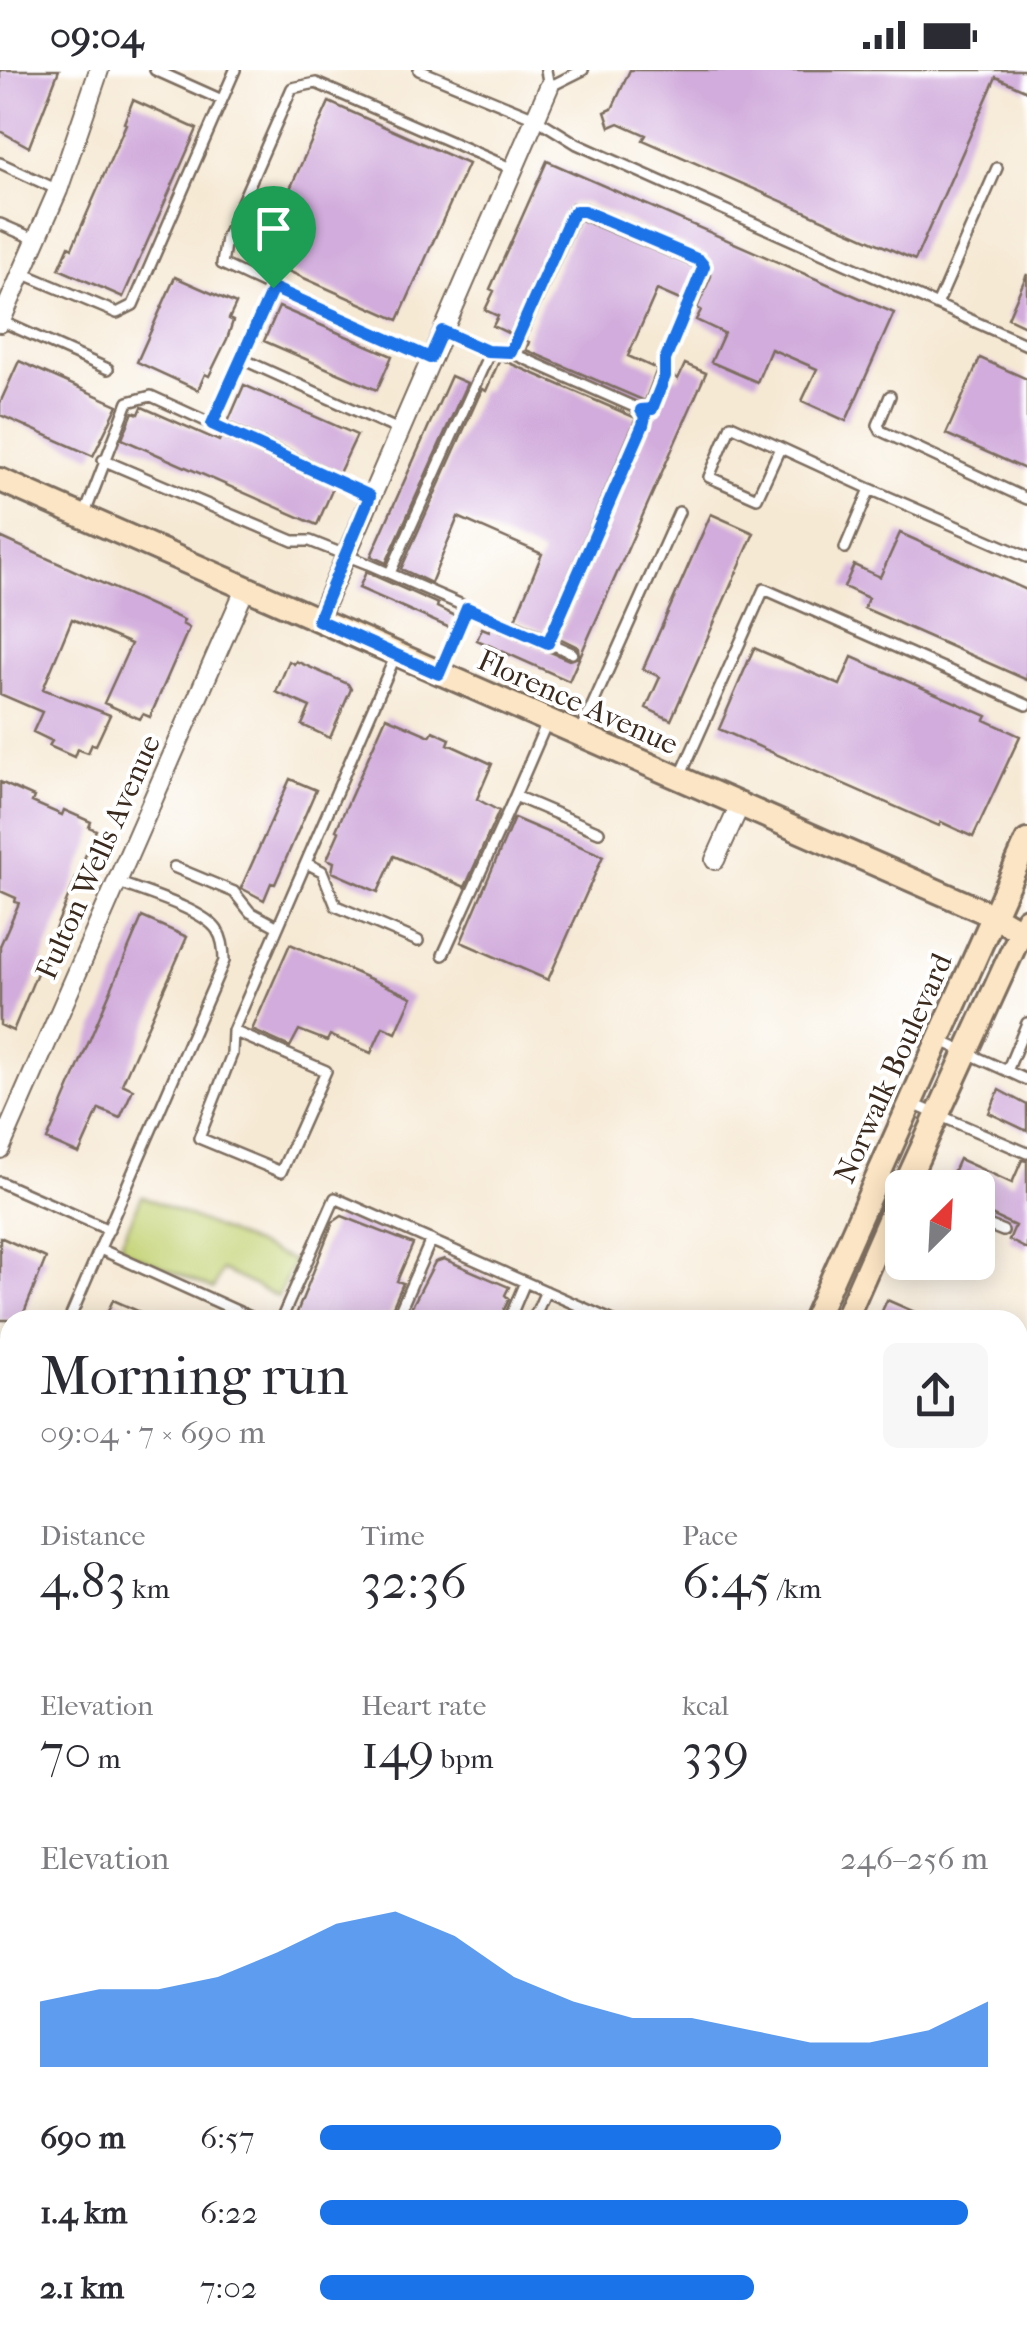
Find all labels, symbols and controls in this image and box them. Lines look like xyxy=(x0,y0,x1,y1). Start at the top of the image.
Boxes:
text: 09:04 xyxy=(50,13,143,58)
pin xyxy=(231,186,316,289)
icon: arrive xyxy=(246,201,301,256)
street label: Florence Avenue xyxy=(472,643,683,762)
street label: Fulton Wells Avenue xyxy=(29,729,168,985)
street label: Norwalk Boulevard xyxy=(827,947,960,1188)
north arrow xyxy=(885,1170,995,1280)
map controls xyxy=(885,1170,995,1280)
button: share xyxy=(883,1343,988,1448)
text: Morning run xyxy=(40,1344,348,1408)
text: 09:04 · 7 × 690 m xyxy=(40,1414,265,1451)
text: Distance xyxy=(40,1519,145,1552)
text: Time xyxy=(361,1519,425,1552)
text: Pace xyxy=(682,1519,738,1552)
text: 4.83 xyxy=(40,1552,126,1611)
text: 32:36 xyxy=(361,1552,467,1611)
text: 6:45 xyxy=(682,1552,771,1611)
text: km xyxy=(126,1572,170,1605)
text: /km xyxy=(771,1572,822,1605)
text: Elevation xyxy=(40,1689,153,1722)
text: Heart rate xyxy=(361,1689,486,1722)
text: kcal xyxy=(682,1689,729,1722)
text: 70 xyxy=(40,1722,92,1781)
text: 149 xyxy=(361,1722,435,1781)
text: 339 xyxy=(682,1722,749,1781)
text: m xyxy=(92,1742,121,1775)
text: bpm xyxy=(435,1742,494,1775)
text: Elevation xyxy=(40,1840,169,1877)
text: 246–256 m xyxy=(840,1840,988,1877)
text: 690 m xyxy=(40,2119,125,2156)
text: 6:57 xyxy=(200,2119,254,2156)
text: 1.4 km xyxy=(40,2194,127,2231)
text: 6:22 xyxy=(200,2194,258,2231)
text: 2.1 km xyxy=(40,2269,124,2306)
text: 7:02 xyxy=(200,2269,257,2306)

